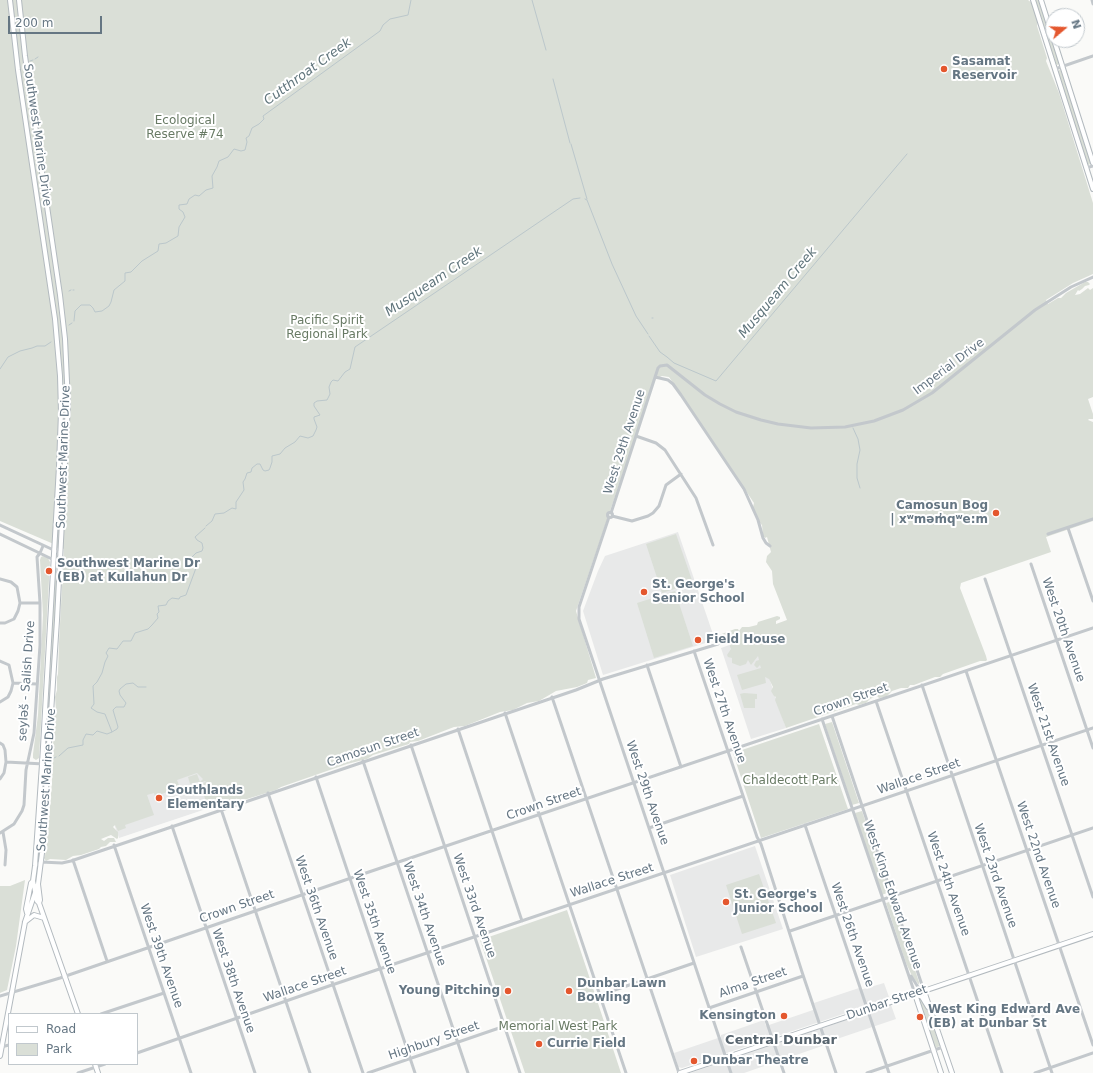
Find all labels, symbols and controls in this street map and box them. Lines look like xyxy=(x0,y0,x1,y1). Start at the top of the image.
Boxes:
scale bar xyxy=(10,8,104,34)
north arrow xyxy=(1045,8,1085,48)
text: 200 m xyxy=(15,16,53,30)
text: N xyxy=(1068,18,1084,31)
water label: Cutthroat Creek xyxy=(261,35,355,109)
place label: Sasamat Reservoir xyxy=(952,55,1017,83)
street label: Southwest Marine Drive xyxy=(20,63,54,207)
marker: Sasamat Reservoir xyxy=(939,64,949,74)
park label: Ecological Reserve #74 xyxy=(146,114,224,142)
water label: Musqueam Creek xyxy=(383,244,485,320)
water label: Musqueam Creek xyxy=(736,245,820,341)
park label: Pacific Spirit Regional Park xyxy=(286,314,368,342)
street label: Imperial Drive xyxy=(911,336,987,398)
street label: Southwest Marine Drive xyxy=(54,385,74,529)
street label: West 29th Avenue xyxy=(601,388,649,496)
place label: Camosun Bog | xʷməm̓qʷe:m xyxy=(890,499,988,527)
marker: Camosun Bog | xʷməm̓qʷe:m xyxy=(991,508,1001,518)
place label: Southwest Marine Dr (EB) at Kullahun Dr xyxy=(57,557,200,585)
marker: Southwest Marine Dr (EB) at Kullahun Dr xyxy=(44,566,54,576)
street label: West 20th Avenue xyxy=(1038,576,1088,684)
place label: St. George's Senior School xyxy=(652,578,745,606)
marker: St. George's Senior School xyxy=(639,587,649,597)
street label: seyləš - Salish Drive xyxy=(16,620,38,742)
place label: Field House xyxy=(706,633,785,647)
marker: Field House xyxy=(693,635,703,645)
street label: West 27th Avenue xyxy=(699,657,749,765)
street label: Crown Street xyxy=(812,680,890,720)
street label: West 21st Avenue xyxy=(1024,682,1072,788)
street label: Southwest Marine Drive xyxy=(35,708,59,852)
street label: Camosun Street xyxy=(325,725,421,771)
street label: West 29th Avenue xyxy=(622,739,672,847)
street label: Wallace Street xyxy=(876,756,962,798)
park label: Chaldecott Park xyxy=(743,774,837,788)
place label: Southlands Elementary xyxy=(167,784,244,812)
street label: Crown Street xyxy=(505,784,583,824)
marker: Southlands Elementary xyxy=(154,793,164,803)
street label: West 22nd Avenue xyxy=(1013,800,1063,910)
street label: West King Edward Avenue xyxy=(860,819,924,971)
street label: West 23rd Avenue xyxy=(970,822,1020,930)
street label: West 24th Avenue xyxy=(923,830,973,938)
street label: West 33rd Avenue xyxy=(449,852,499,960)
street label: West 36th Avenue xyxy=(291,854,341,962)
street label: West 34th Avenue xyxy=(399,860,449,968)
street label: Wallace Street xyxy=(569,861,655,901)
street label: West 35th Avenue xyxy=(349,868,399,976)
street label: West 26th Avenue xyxy=(827,881,877,989)
street label: Crown Street xyxy=(198,887,276,927)
place label: St. George's Junior School xyxy=(734,888,823,916)
marker: St. George's Junior School xyxy=(721,897,731,907)
street label: West 39th Avenue xyxy=(136,902,186,1010)
street label: West 38th Avenue xyxy=(208,927,258,1035)
street label: Wallace Street xyxy=(262,964,348,1006)
street label: Alma Street xyxy=(717,965,789,1001)
place label: Dunbar Lawn Bowling xyxy=(577,977,666,1005)
street label: Dunbar Street xyxy=(845,982,929,1024)
place label: Young Pitching xyxy=(399,984,500,998)
marker: Young Pitching xyxy=(503,986,513,996)
marker: Dunbar Lawn Bowling xyxy=(564,986,574,996)
place label: West King Edward Ave (EB) at Dunbar St xyxy=(928,1003,1080,1031)
place label: Kensington xyxy=(699,1009,776,1023)
marker: Kensington xyxy=(779,1011,789,1021)
marker: West King Edward Ave (EB) at Dunbar St xyxy=(915,1012,925,1022)
legend xyxy=(8,1013,138,1065)
street label: Highbury Street xyxy=(387,1019,481,1063)
park label: Memorial West Park xyxy=(499,1020,617,1034)
text: Road xyxy=(46,1022,76,1036)
district label: Central Dunbar xyxy=(725,1033,837,1049)
place label: Currie Field xyxy=(547,1037,626,1051)
marker: Currie Field xyxy=(534,1039,544,1049)
text: Park xyxy=(46,1042,72,1056)
place label: Dunbar Theatre xyxy=(702,1054,809,1068)
marker: Dunbar Theatre xyxy=(689,1056,699,1066)

